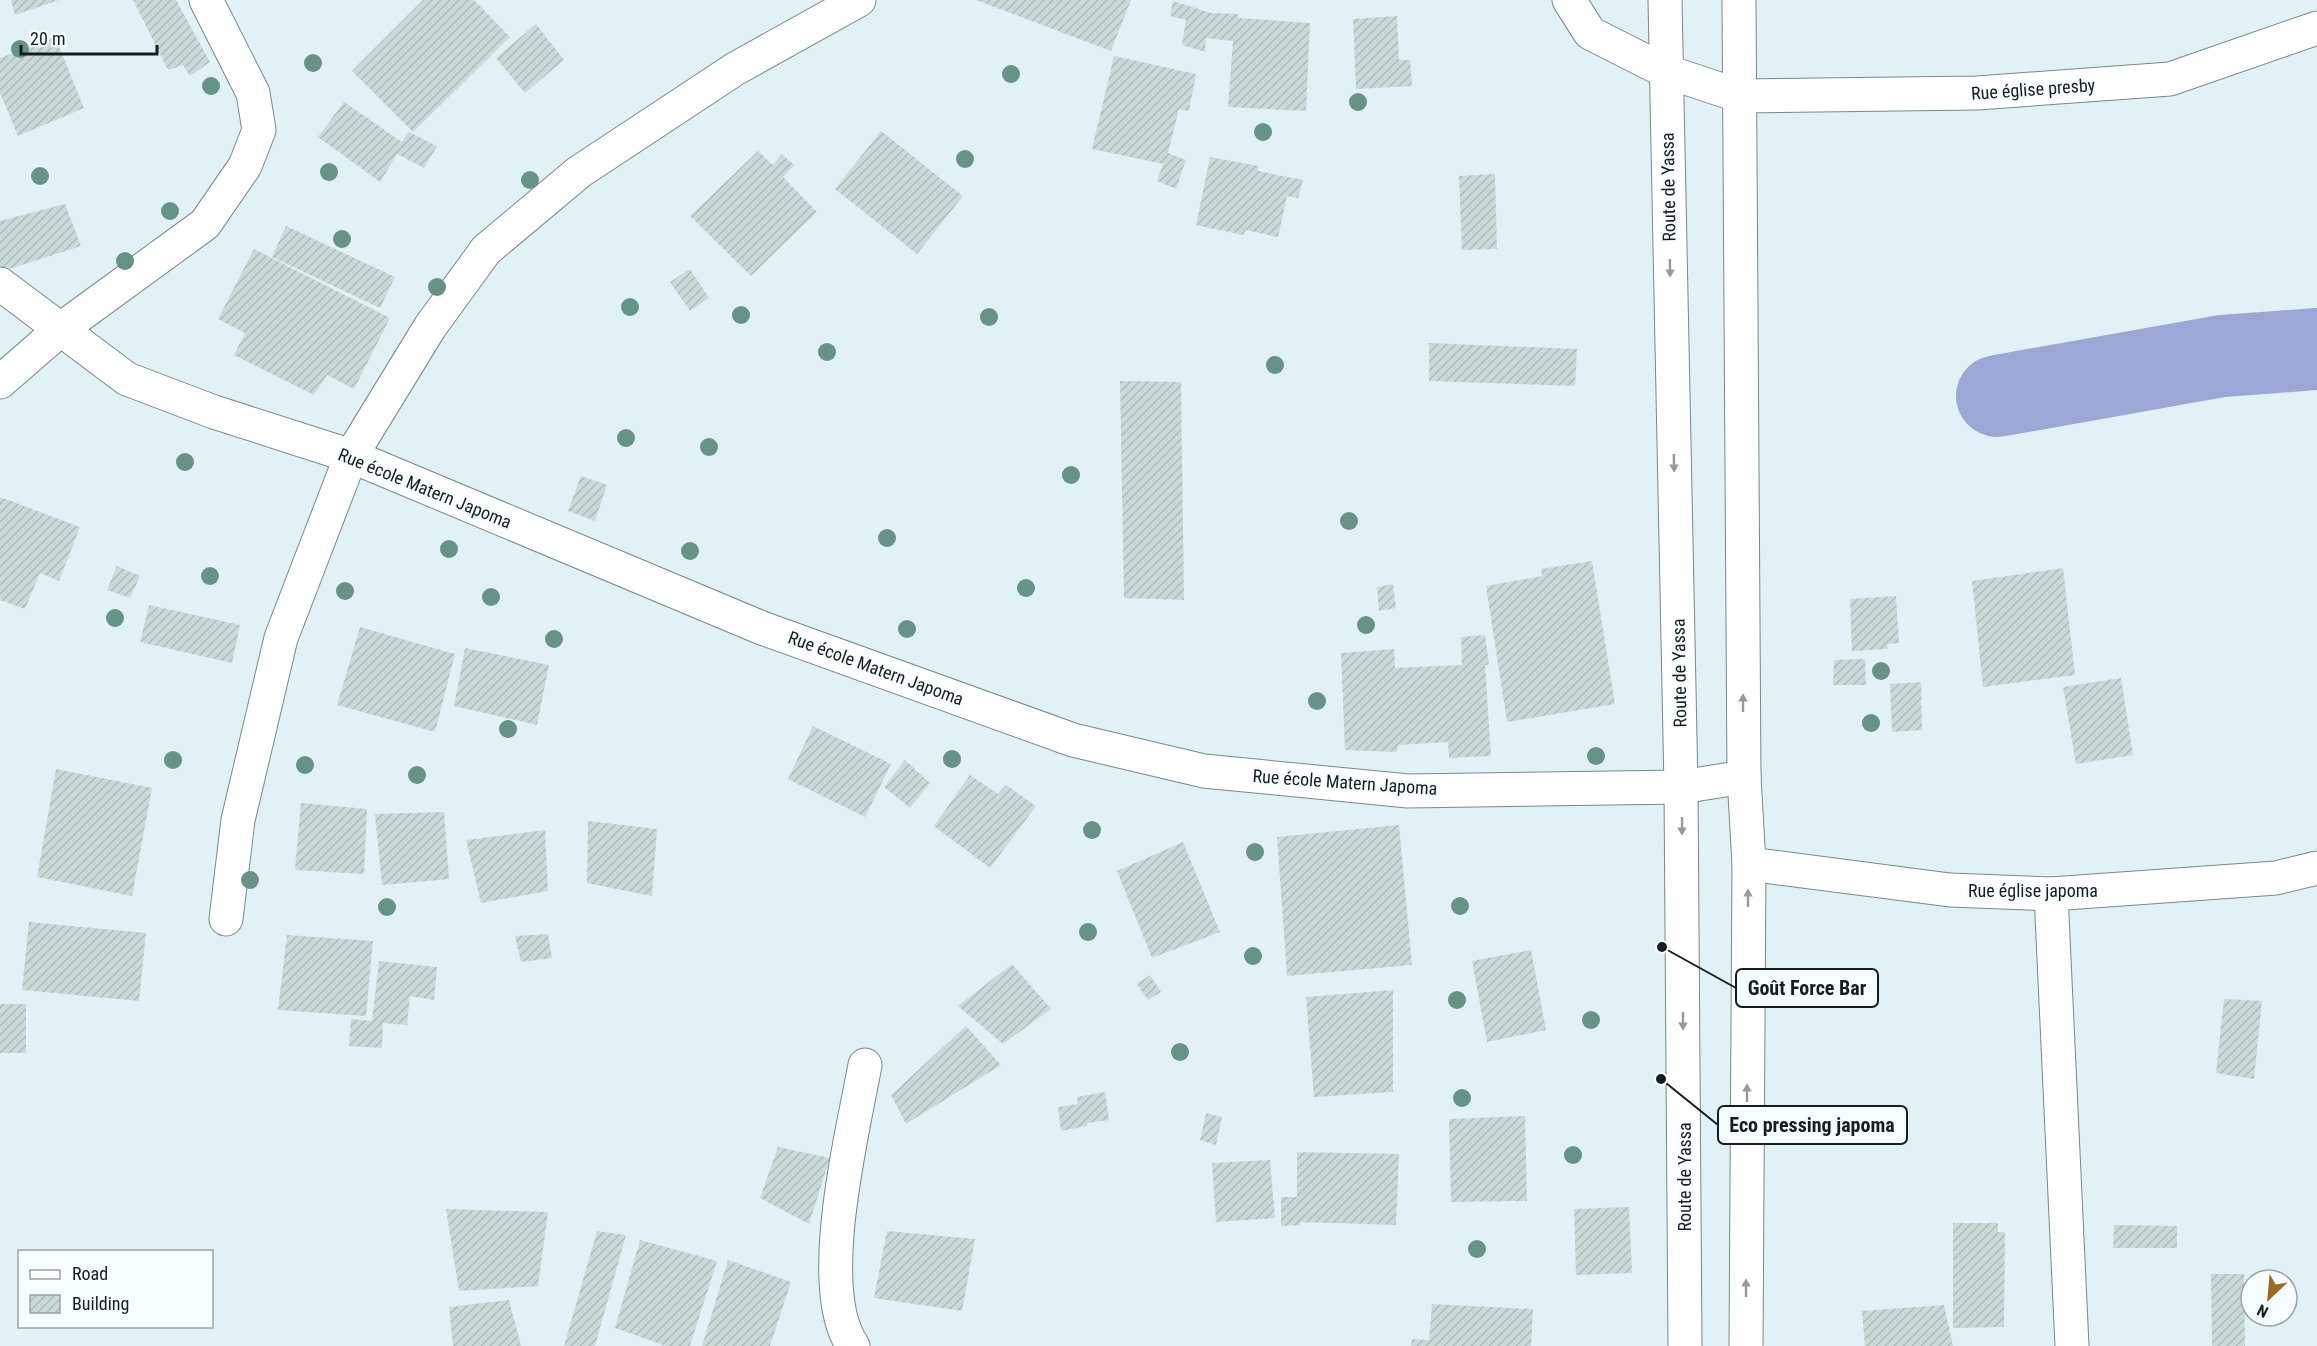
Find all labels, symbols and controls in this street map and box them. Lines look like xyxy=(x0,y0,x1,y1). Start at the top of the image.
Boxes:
scale bar xyxy=(21,18,158,56)
text: 20 m xyxy=(30,28,65,49)
street label: Rue église presby xyxy=(1970,74,2096,104)
street label: Route de Yassa xyxy=(1657,132,1679,242)
one-way arrow xyxy=(1665,259,1675,278)
street label: Rue école Matern Japoma xyxy=(335,444,515,532)
one-way arrow xyxy=(1669,454,1679,473)
street label: Route de Yassa xyxy=(1668,618,1690,728)
street label: Rue école Matern Japoma xyxy=(785,626,967,710)
one-way arrow xyxy=(1738,693,1748,712)
street label: Rue école Matern Japoma xyxy=(1252,765,1438,799)
one-way arrow xyxy=(1677,817,1687,836)
street label: Rue église japoma xyxy=(1968,880,2098,901)
one-way arrow xyxy=(1744,888,1753,907)
callout: Goût Force Bar xyxy=(1736,969,1878,1007)
text: Goût Force Bar xyxy=(1748,976,1867,1000)
one-way arrow xyxy=(1678,1012,1688,1031)
one-way arrow xyxy=(1743,1083,1752,1102)
callout: Eco pressing japoma xyxy=(1718,1106,1907,1144)
text: Eco pressing japoma xyxy=(1729,1113,1895,1137)
street label: Route de Yassa xyxy=(1674,1122,1695,1232)
legend xyxy=(18,1250,213,1328)
text: Road xyxy=(72,1263,108,1284)
north arrow xyxy=(2239,1268,2299,1328)
one-way arrow xyxy=(1742,1278,1751,1297)
text: Building xyxy=(72,1293,129,1314)
text: N xyxy=(2254,1300,2271,1322)

